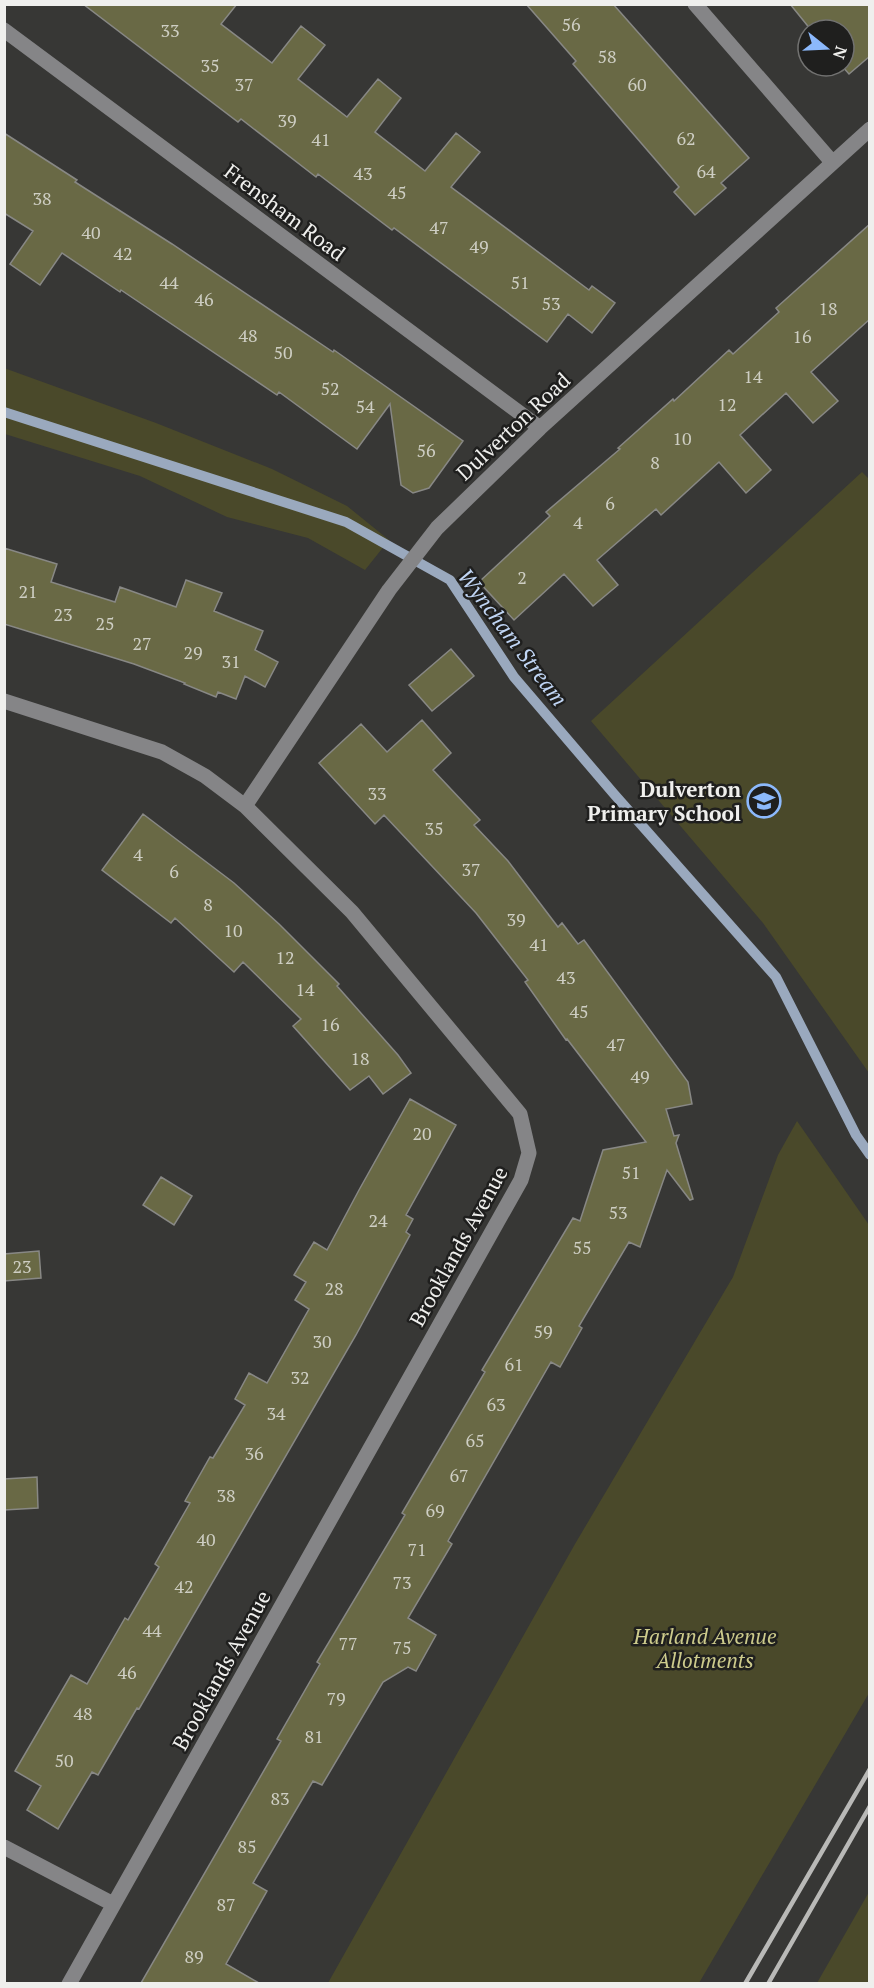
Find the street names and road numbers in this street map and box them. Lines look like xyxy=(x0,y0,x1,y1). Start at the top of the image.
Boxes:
street label: Frensham Road xyxy=(219,157,351,267)
street label: Dulverton Road xyxy=(450,366,576,486)
street label: Brooklands Avenue xyxy=(402,1161,514,1331)
street label: Brooklands Avenue xyxy=(165,1585,277,1755)

